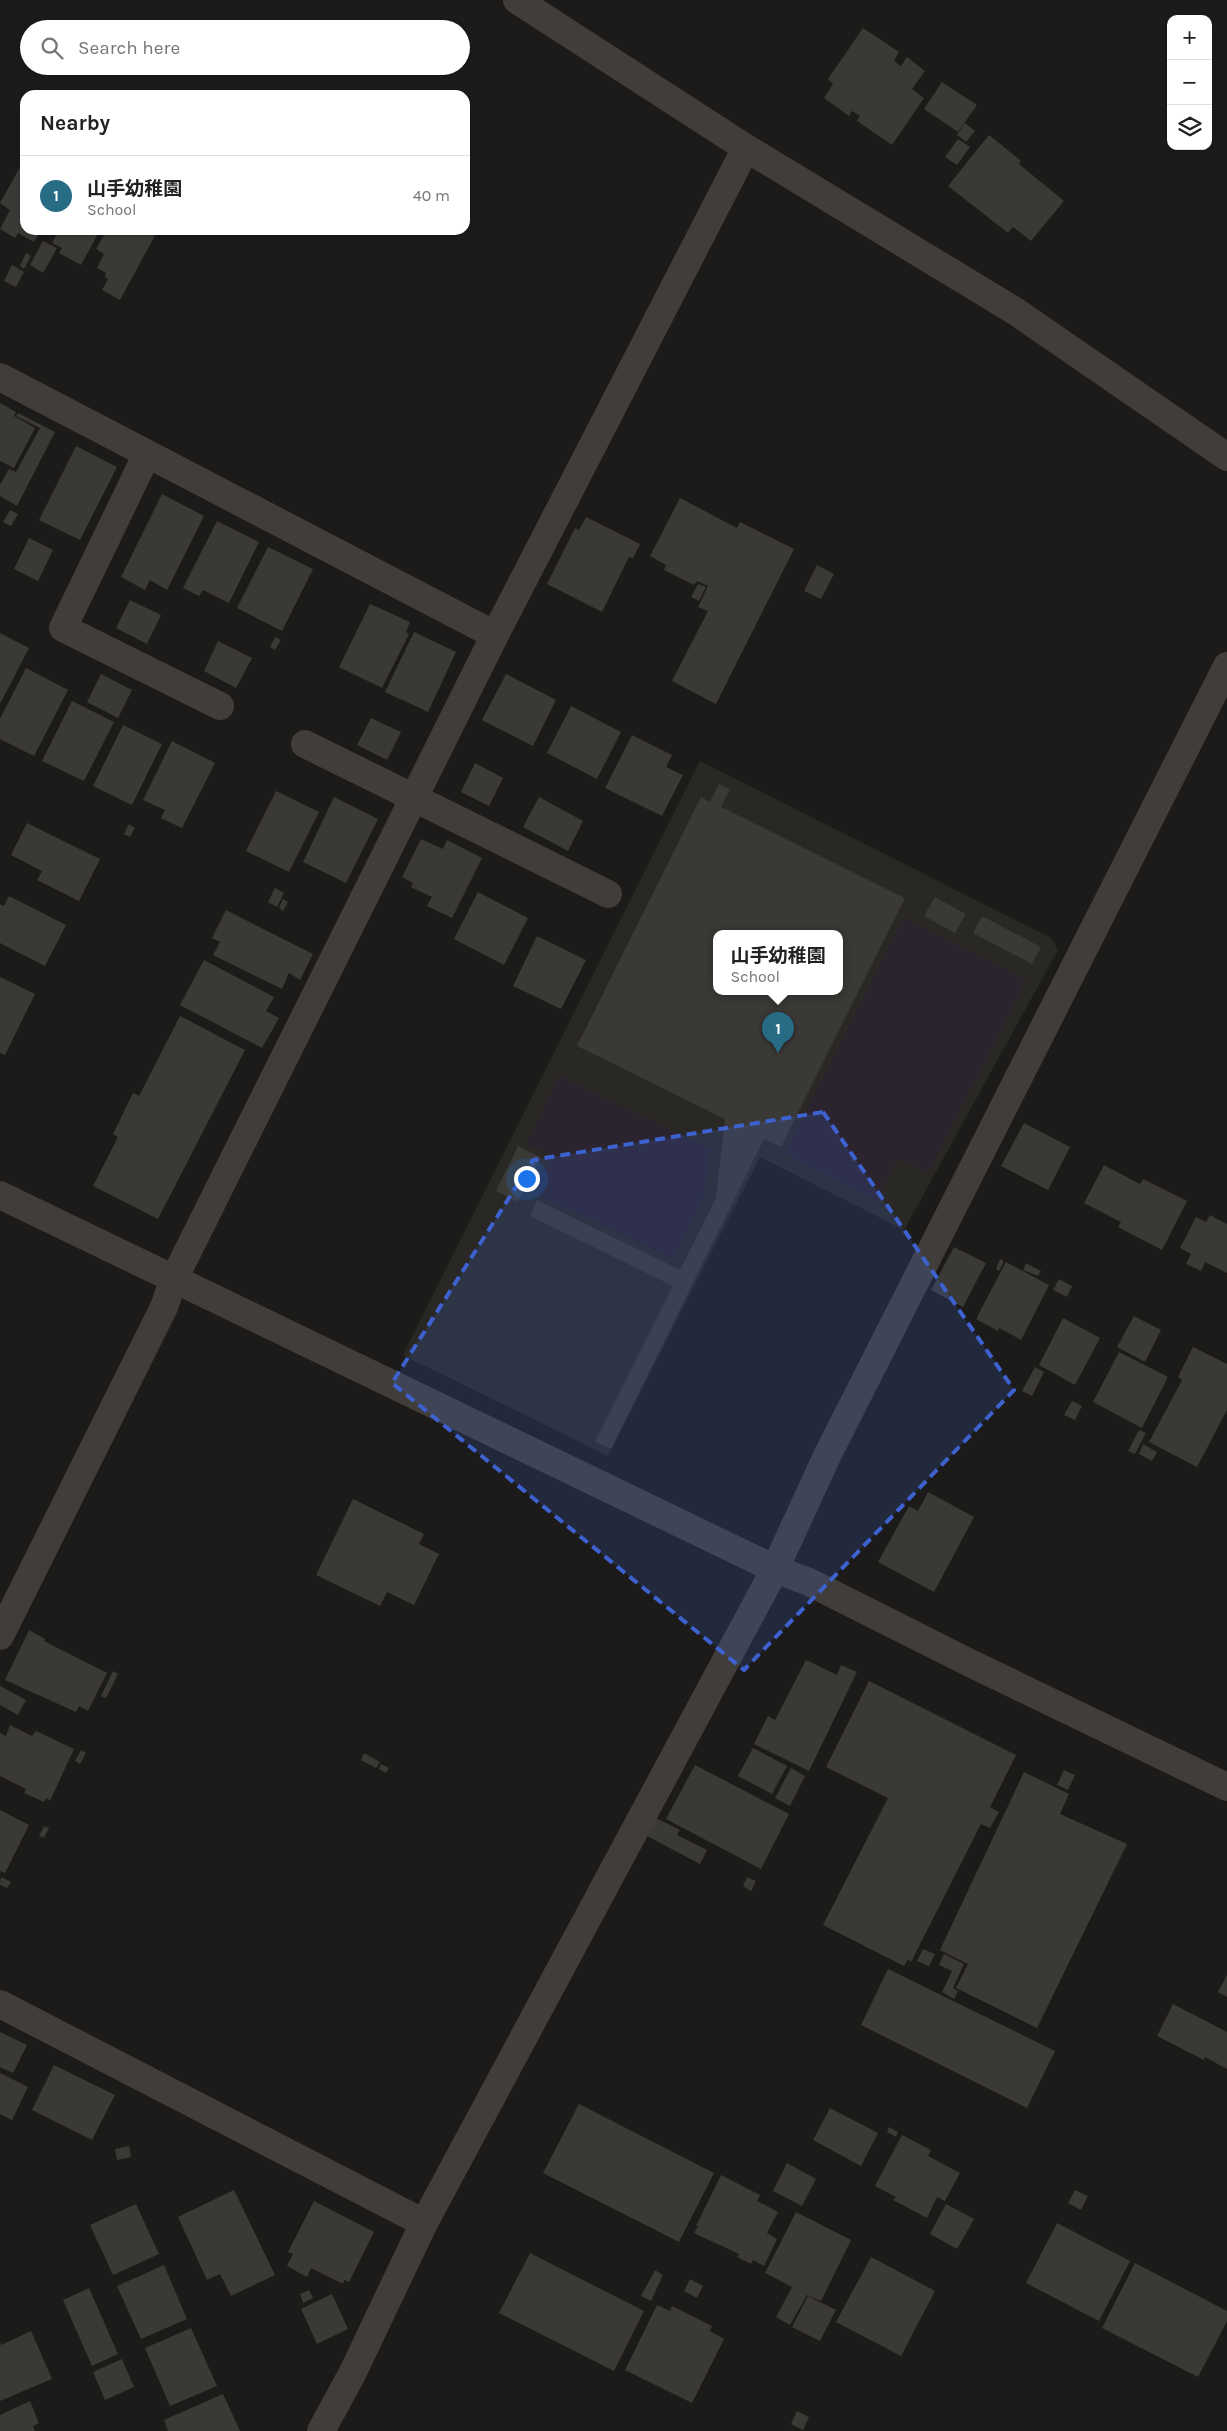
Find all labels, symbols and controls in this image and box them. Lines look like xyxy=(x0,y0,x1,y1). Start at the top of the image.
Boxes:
map controls xyxy=(1167,15,1212,150)
button: + xyxy=(1167,15,1212,60)
search box xyxy=(20,20,470,75)
icon: search xyxy=(38,34,66,62)
text: Search here xyxy=(78,37,180,59)
button: − xyxy=(1167,60,1212,105)
button: layers xyxy=(1167,105,1212,150)
text: Nearby xyxy=(40,111,110,135)
text: 山手幼稚園 xyxy=(87,178,182,200)
text: 1 xyxy=(53,186,59,205)
text: 40 m xyxy=(413,186,450,205)
text: School xyxy=(87,200,137,219)
popup xyxy=(713,930,843,995)
text: 山手幼稚園 xyxy=(730,945,826,967)
text: School xyxy=(730,967,780,986)
pin: 1 xyxy=(762,1012,794,1053)
your location xyxy=(514,1166,540,1192)

